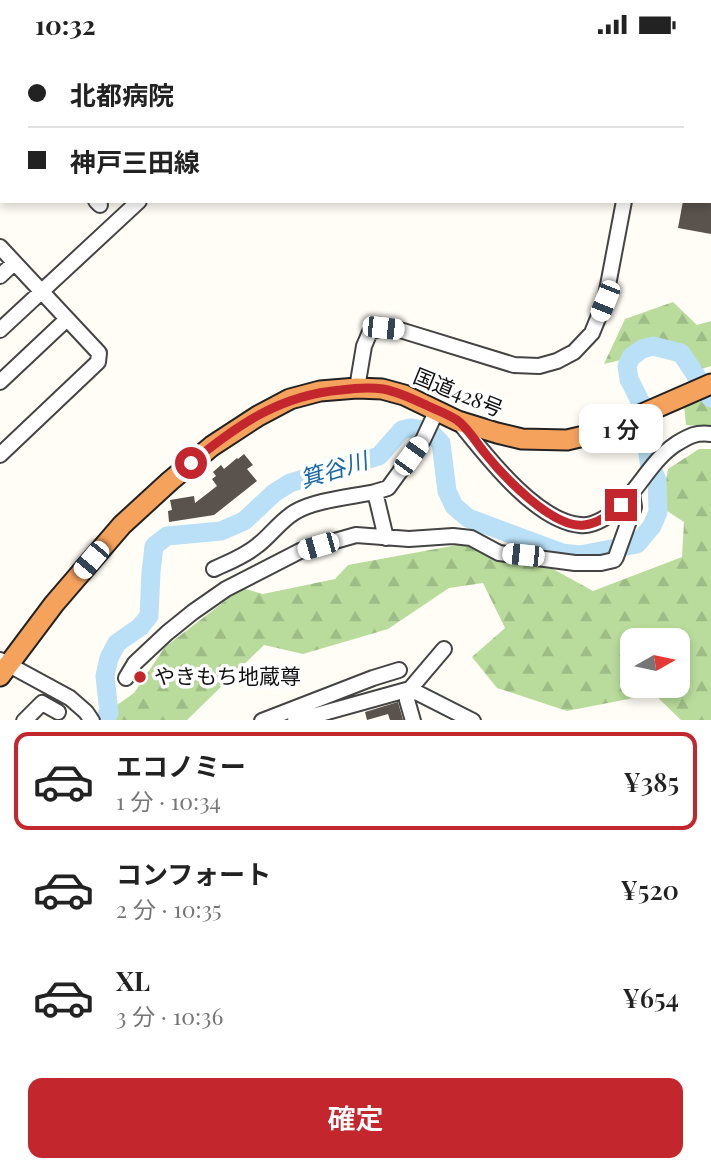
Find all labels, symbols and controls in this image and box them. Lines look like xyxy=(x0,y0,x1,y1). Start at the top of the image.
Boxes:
text: 10:32 xyxy=(35,7,96,42)
text: 北都病院 xyxy=(70,77,174,112)
text: 神戸三田線 xyxy=(70,144,200,179)
car xyxy=(588,278,623,324)
car xyxy=(362,315,405,341)
street label: 国道428号 xyxy=(410,360,508,422)
callout: 1 分 xyxy=(579,403,663,453)
text: 1 分 xyxy=(602,413,640,444)
car xyxy=(391,433,432,479)
water label: 箕谷川 xyxy=(296,443,374,493)
route start xyxy=(175,447,207,479)
route end xyxy=(605,489,637,521)
car xyxy=(295,530,342,562)
car xyxy=(70,537,113,583)
car xyxy=(502,542,545,568)
north arrow xyxy=(620,628,690,698)
map controls xyxy=(620,628,690,698)
place label: やきもち地蔵尊 xyxy=(154,661,301,689)
marker: やきもち地蔵尊 xyxy=(132,669,148,685)
text: エコノミー xyxy=(116,748,246,783)
icon: car xyxy=(32,750,95,813)
text: ¥385 xyxy=(624,764,679,799)
text: 1 分 · 10:34 xyxy=(116,785,221,816)
text: コンフォート xyxy=(116,856,271,891)
icon: car xyxy=(32,858,95,921)
text: ¥520 xyxy=(620,872,679,907)
text: 2 分 · 10:35 xyxy=(116,893,222,924)
text: XL xyxy=(116,963,150,998)
icon: car xyxy=(32,966,95,1029)
text: ¥654 xyxy=(622,980,679,1015)
text: 3 分 · 10:36 xyxy=(116,1000,223,1031)
button: 確定 xyxy=(28,1078,683,1158)

